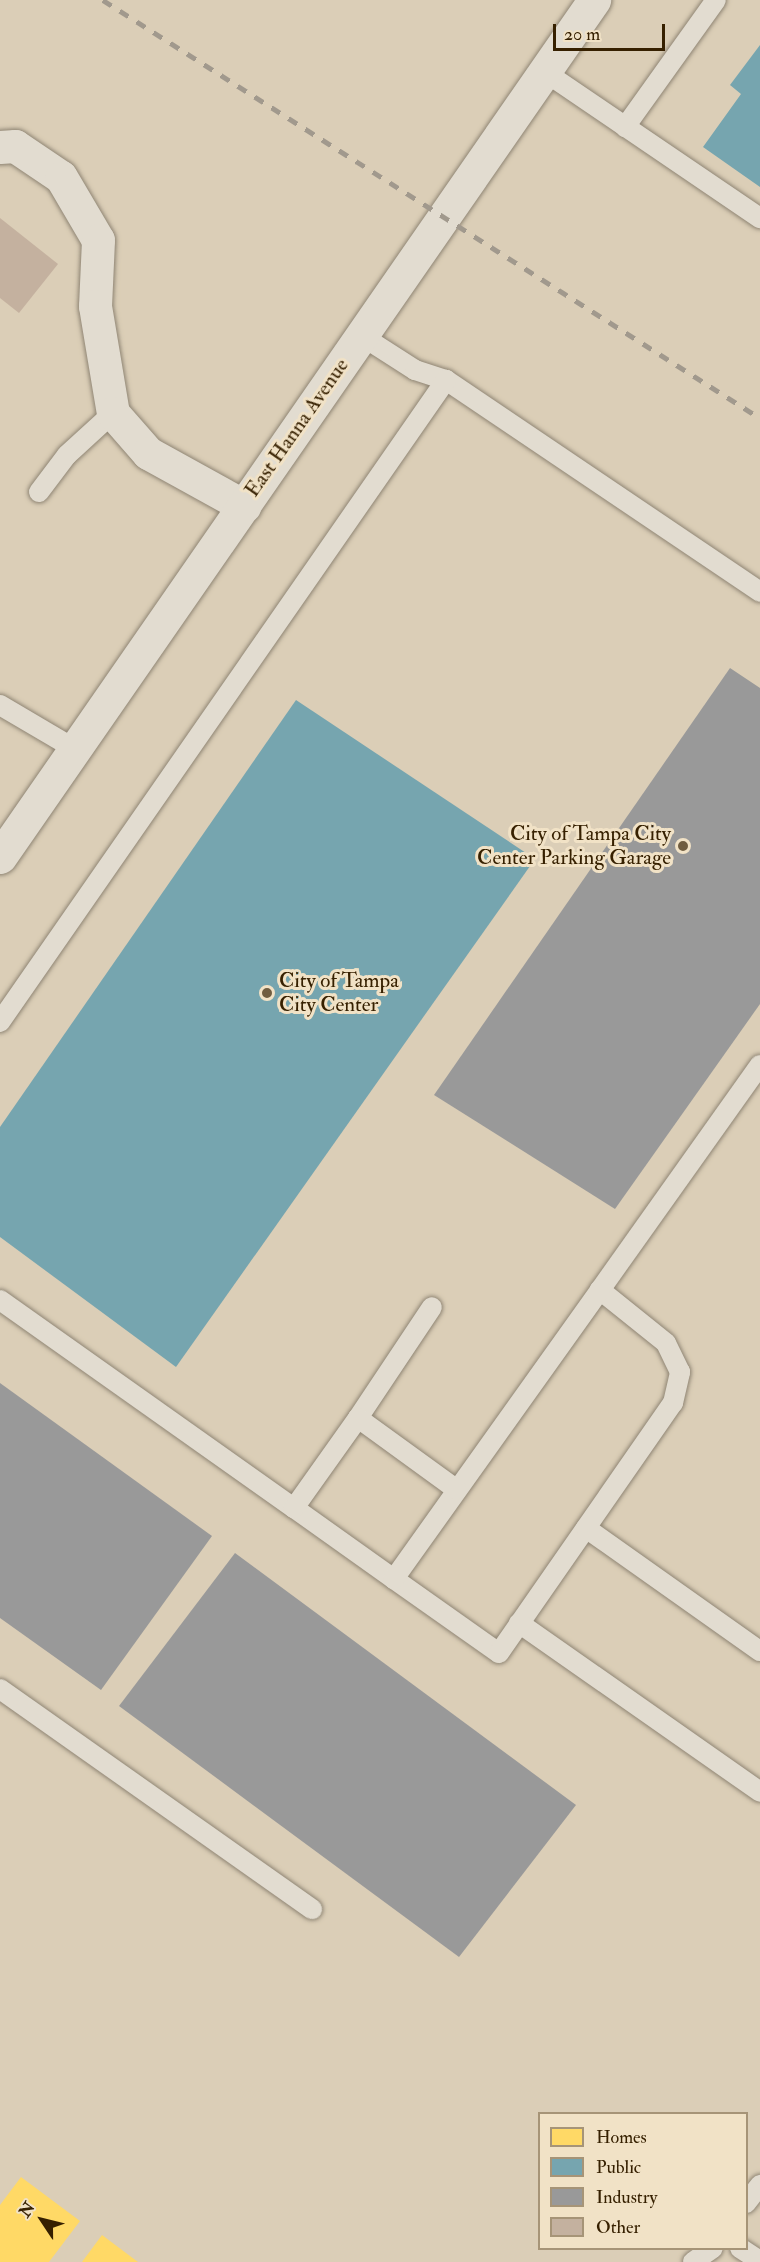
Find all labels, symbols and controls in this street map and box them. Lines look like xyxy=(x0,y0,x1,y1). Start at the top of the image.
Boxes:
scale bar xyxy=(556,12,668,50)
text: 20 m xyxy=(564,23,600,46)
street label: East Hanna Avenue xyxy=(240,354,354,502)
place label: City of Tampa City Center Parking Garage xyxy=(477,821,671,871)
marker: City of Tampa City Center Parking Garage xyxy=(676,839,690,853)
place label: City of Tampa City Center xyxy=(279,968,399,1018)
marker: City of Tampa City Center xyxy=(260,986,274,1000)
legend xyxy=(538,2112,748,2250)
text: Homes xyxy=(596,2126,647,2149)
text: Public xyxy=(596,2156,641,2179)
text: Industry xyxy=(596,2186,657,2209)
north arrow xyxy=(12,2190,72,2250)
text: N xyxy=(15,2198,40,2221)
text: Other xyxy=(596,2216,640,2239)

